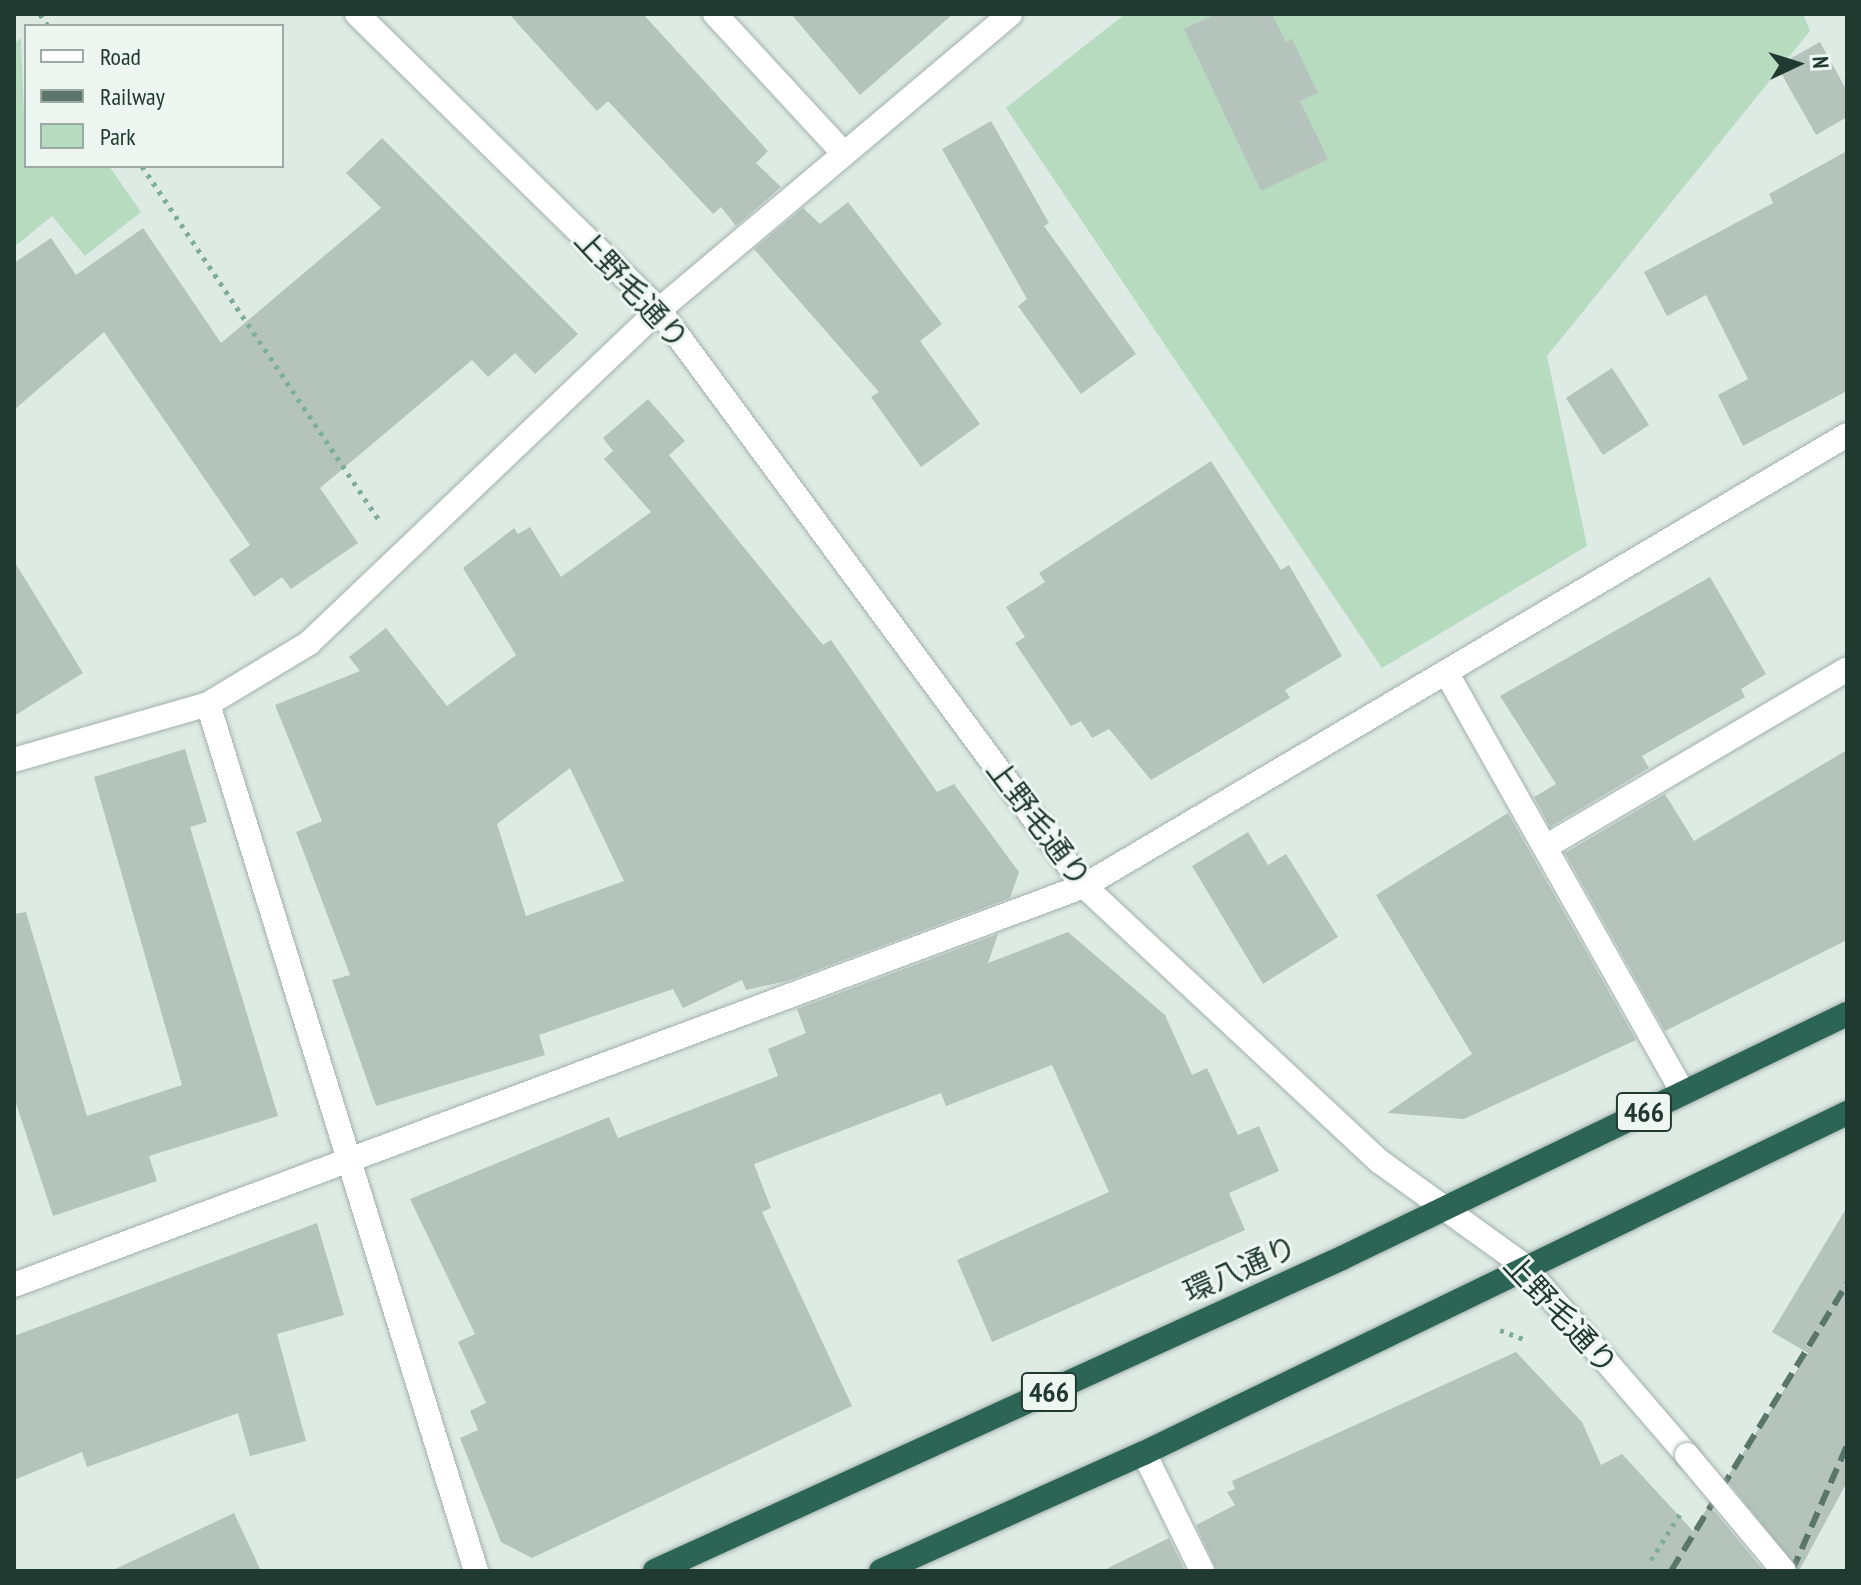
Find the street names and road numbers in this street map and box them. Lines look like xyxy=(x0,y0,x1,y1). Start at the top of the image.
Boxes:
street label: 上野毛通り xyxy=(568,222,696,356)
street label: 上野毛通り xyxy=(979,752,1099,894)
road number: 466 xyxy=(1614,1088,1674,1136)
street label: 環八通り xyxy=(1178,1228,1302,1310)
street label: 上野毛通り xyxy=(1497,1247,1625,1381)
road number: 466 xyxy=(1019,1368,1079,1416)

